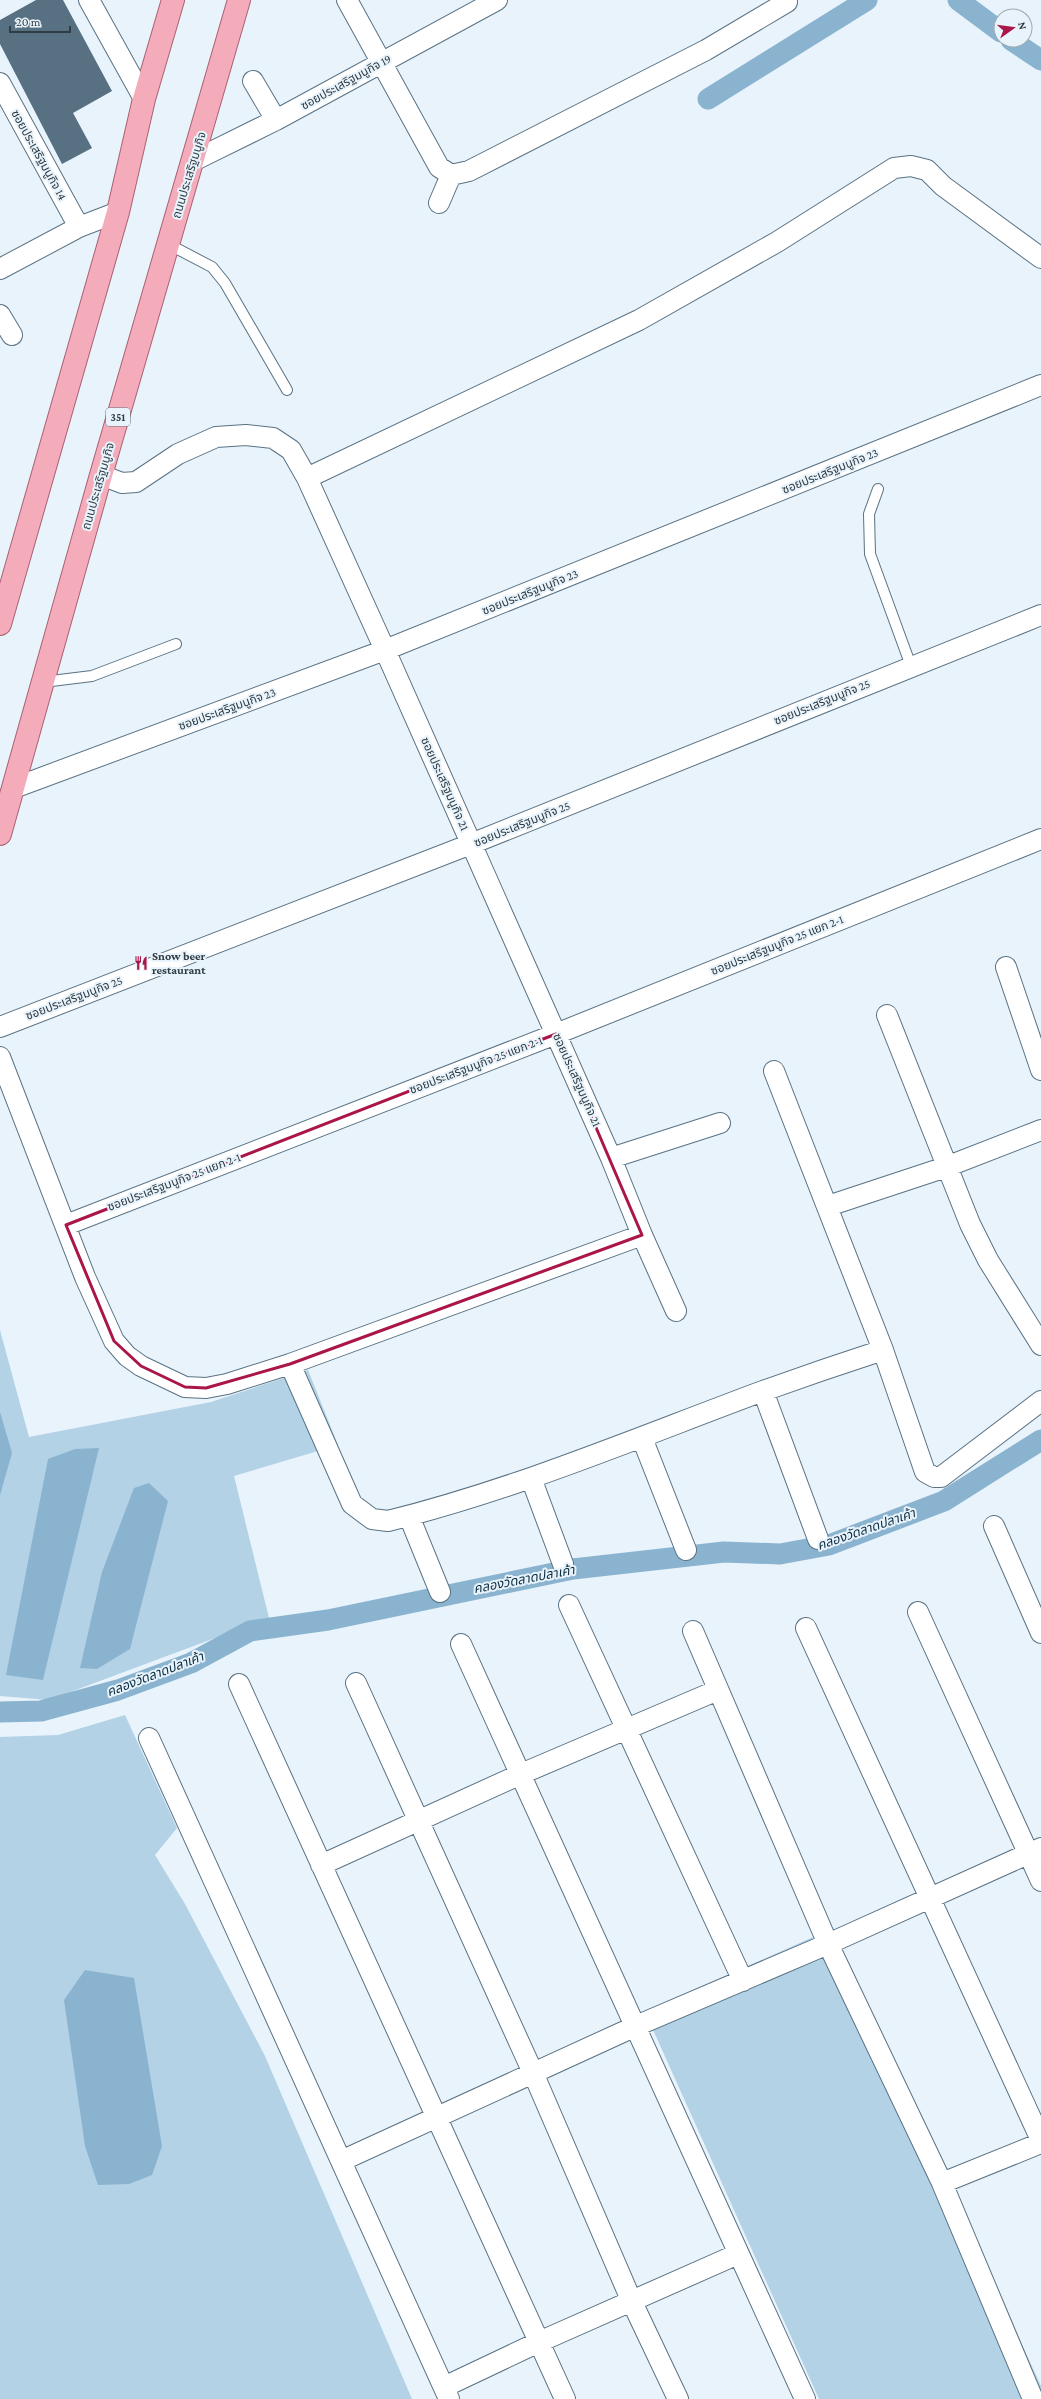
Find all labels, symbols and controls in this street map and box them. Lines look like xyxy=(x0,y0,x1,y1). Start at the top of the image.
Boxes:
scale bar xyxy=(10,8,70,34)
north arrow xyxy=(993,8,1033,48)
text: 20 m xyxy=(16,15,41,29)
text: N xyxy=(1016,20,1030,31)
street label: ซอยประเสริฐมนูกิจ 19 xyxy=(298,51,394,113)
street label: ซอยประเสริฐมนูกิจ 14 xyxy=(8,107,70,203)
street label: ถนนประเสริฐมนูกิจ xyxy=(169,130,209,220)
road number: 351 xyxy=(106,408,130,426)
street label: ถนนประเสริฐมนูกิจ xyxy=(79,441,117,531)
street label: ซอยประเสริฐมนูกิจ 23 xyxy=(780,445,880,497)
street label: ซอยประเสริฐมนูกิจ 23 xyxy=(480,566,580,618)
street label: ซอยประเสริฐมนูกิจ 25 xyxy=(772,676,872,728)
street label: ซอยประเสริฐมนูกิจ 23 xyxy=(176,685,278,733)
street label: ซอยประเสริฐมนูกิจ 21 xyxy=(418,735,472,833)
street label: ซอยประเสริฐมนูกิจ 25 xyxy=(472,798,572,850)
street label: ซอยประเสริฐมนูกิจ 25 แยก 2-1 xyxy=(709,912,845,978)
place label: Snow beer restaurant xyxy=(152,949,206,977)
restaurant icon: Snow beer restaurant xyxy=(133,955,149,971)
street label: ซอยประเสริฐมนูกิจ 25 xyxy=(24,973,124,1023)
street label: ซอยประเสริฐมนูกิจ 21 xyxy=(550,1031,604,1129)
street label: ซอยประเสริฐมนูกิจ 25 แยก 2-1 xyxy=(407,1033,545,1097)
street label: ซอยประเสริฐมนูกิจ 25 แยก 2-1 xyxy=(105,1150,243,1214)
water label: คลองวัดลาดปลาเค้า xyxy=(815,1505,918,1553)
water label: คลองวัดลาดปลาเค้า xyxy=(472,1562,576,1596)
water label: คลองวัดลาดปลาเค้า xyxy=(104,1648,206,1699)

